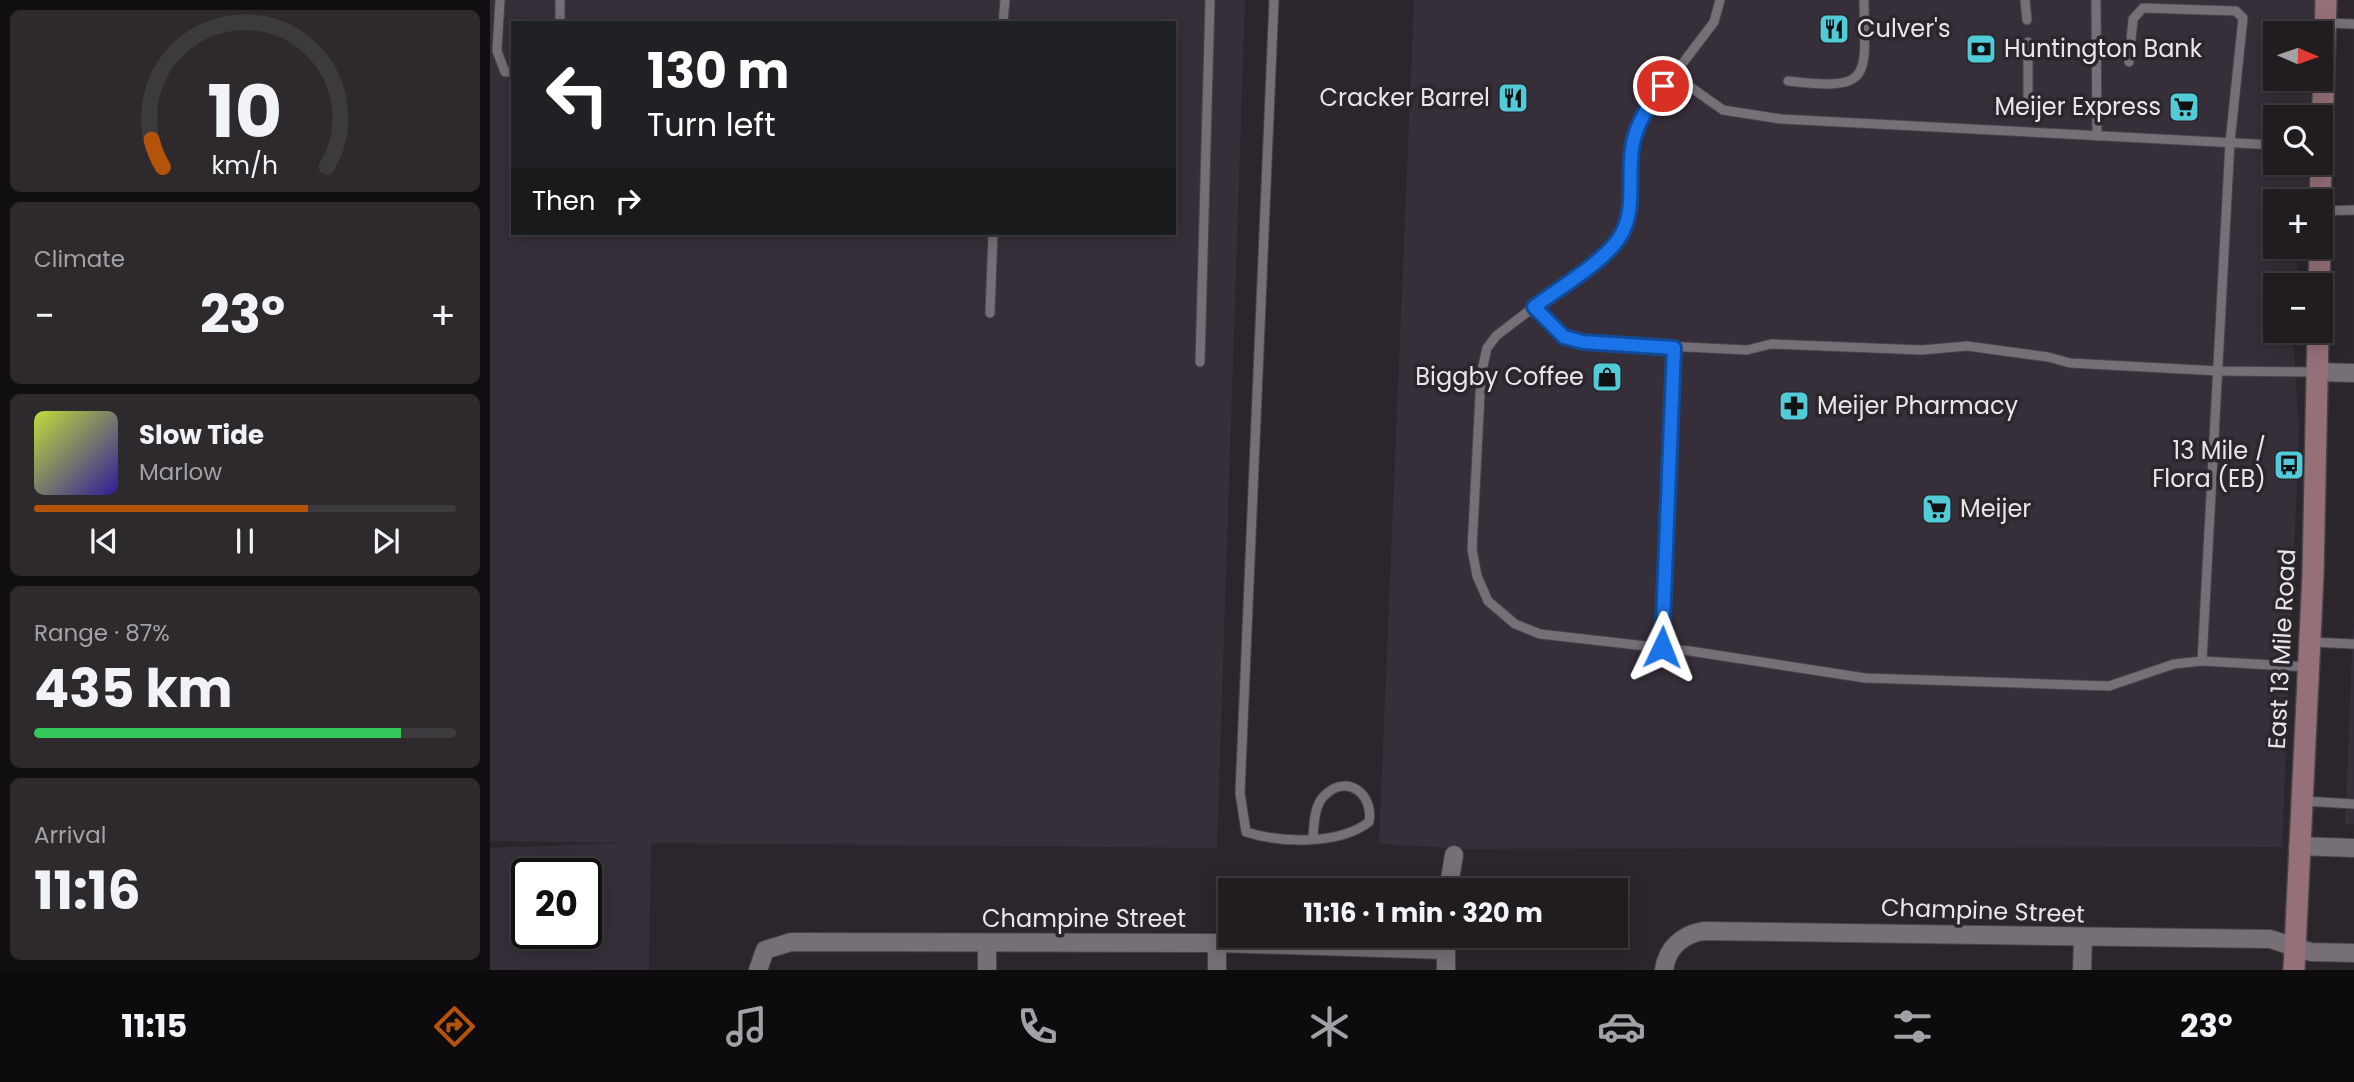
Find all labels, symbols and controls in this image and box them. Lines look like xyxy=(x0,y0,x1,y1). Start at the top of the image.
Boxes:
restaurant icon: Culver's xyxy=(1817,12,1851,46)
place label: Culver's xyxy=(1857,12,1950,45)
north arrow xyxy=(2263,21,2333,91)
map controls xyxy=(2263,21,2333,343)
bank icon: Huntington Bank xyxy=(1964,32,1998,66)
place label: Huntington Bank xyxy=(2004,32,2203,65)
text: 130 m xyxy=(647,37,789,105)
icon: left xyxy=(532,49,623,140)
pin xyxy=(1633,56,1693,116)
text: 10 xyxy=(208,61,282,162)
icon: arrive xyxy=(1644,67,1682,105)
place label: Cracker Barrel xyxy=(1320,81,1490,114)
restaurant icon: Cracker Barrel xyxy=(1496,81,1530,115)
place label: Meijer Express xyxy=(1994,90,2161,123)
supermarket icon: Meijer Express xyxy=(2167,90,2201,124)
text: Turn left xyxy=(647,102,776,147)
button: search xyxy=(2263,105,2333,175)
text: km/h xyxy=(212,148,278,183)
icon: right xyxy=(609,182,647,220)
text: Then xyxy=(532,183,595,219)
button: + xyxy=(2263,189,2333,259)
text: Climate xyxy=(34,243,125,275)
button: − xyxy=(2263,273,2333,343)
text: 23° xyxy=(200,278,285,351)
text: − xyxy=(34,289,55,342)
text: + xyxy=(430,289,456,342)
place label: Biggby Coffee xyxy=(1415,360,1584,393)
shop icon: Biggby Coffee xyxy=(1590,360,1624,394)
pharmacy icon: Meijer Pharmacy xyxy=(1777,389,1811,423)
place label: Meijer Pharmacy xyxy=(1817,389,2019,422)
text: Slow Tide xyxy=(139,417,264,453)
place label: 13 Mile / Flora (EB) xyxy=(2152,434,2266,495)
bus stop icon: 13 Mile / Flora (EB) xyxy=(2272,448,2306,482)
text: Marlow xyxy=(139,456,222,488)
supermarket icon: Meijer xyxy=(1920,492,1954,526)
place label: Meijer xyxy=(1960,492,2031,525)
icon: previous xyxy=(85,522,123,560)
icon: pause xyxy=(226,522,264,560)
icon: next xyxy=(367,522,405,560)
street label: East 13 Mile Road xyxy=(2260,548,2303,750)
position arrow xyxy=(1625,610,1699,684)
text: Range · 87% xyxy=(34,617,170,649)
text: 435 km xyxy=(34,652,233,725)
text: Arrival xyxy=(34,819,106,851)
text: 11:16 xyxy=(34,854,141,927)
speed limit sign: 20 xyxy=(511,858,602,949)
street label: Champine Street xyxy=(1881,890,2085,931)
text: 11:16 · 1 min · 320 m xyxy=(1303,895,1543,931)
street label: Champine Street xyxy=(982,902,1186,935)
icon: directions xyxy=(430,1002,479,1051)
icon: music xyxy=(722,1002,771,1051)
icon: phone xyxy=(1013,1002,1062,1051)
icon: climate xyxy=(1305,1002,1354,1051)
icon: car xyxy=(1597,1002,1646,1051)
icon: filters xyxy=(1888,1002,1937,1051)
text: 11:15 xyxy=(121,1003,187,1048)
text: 23° xyxy=(2180,1003,2233,1048)

